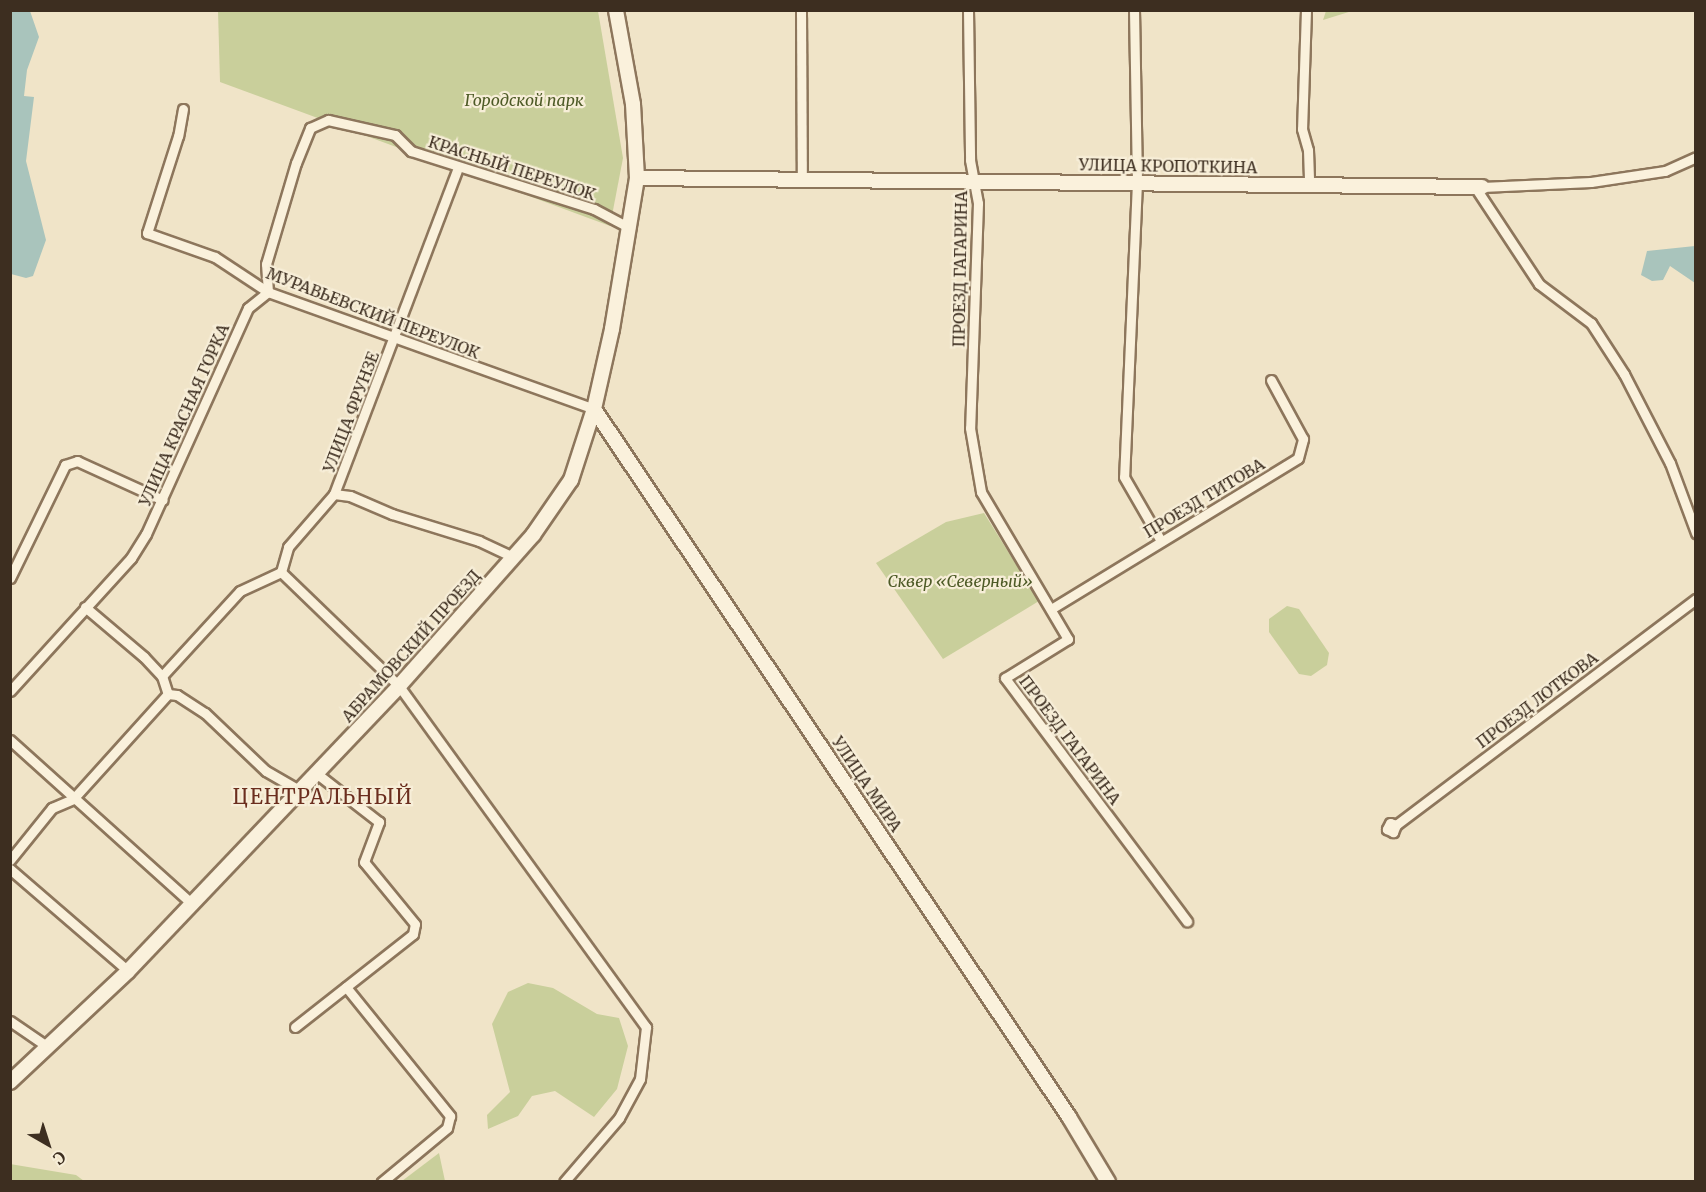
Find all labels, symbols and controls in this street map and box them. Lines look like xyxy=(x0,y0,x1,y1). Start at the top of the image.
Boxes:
park label: Городской парк xyxy=(464,90,584,110)
street label: КРАСНЫЙ ПЕРЕУЛОК xyxy=(426,132,598,204)
street label: УЛИЦА КРОПОТКИНА xyxy=(1079,155,1257,177)
street label: ПРОЕЗД ГАГАРИНА xyxy=(949,191,971,347)
street label: МУРАВЬЕВСКИЙ ПЕРЕУЛОК xyxy=(264,263,482,363)
street label: УЛИЦА КРАСНАЯ ГОРКА xyxy=(135,321,233,509)
street label: УЛИЦА ФРУНЗЕ xyxy=(319,349,383,475)
street label: ПРОЕЗД ТИТОВА xyxy=(1140,454,1268,542)
street label: АБРАМОВСКИЙ ПРОЕЗД xyxy=(338,566,484,726)
park label: Сквер «Северный» xyxy=(887,571,1033,591)
street label: ПРОЕЗД ЛОТКОВА xyxy=(1472,648,1602,752)
street label: ПРОЕЗД ГАГАРИНА xyxy=(1015,672,1125,808)
street label: УЛИЦА МИРА xyxy=(828,733,906,835)
district label: ЦЕНТРАЛЬНЫЙ xyxy=(233,784,413,808)
north arrow xyxy=(18,1114,78,1174)
text: С xyxy=(49,1147,70,1169)

